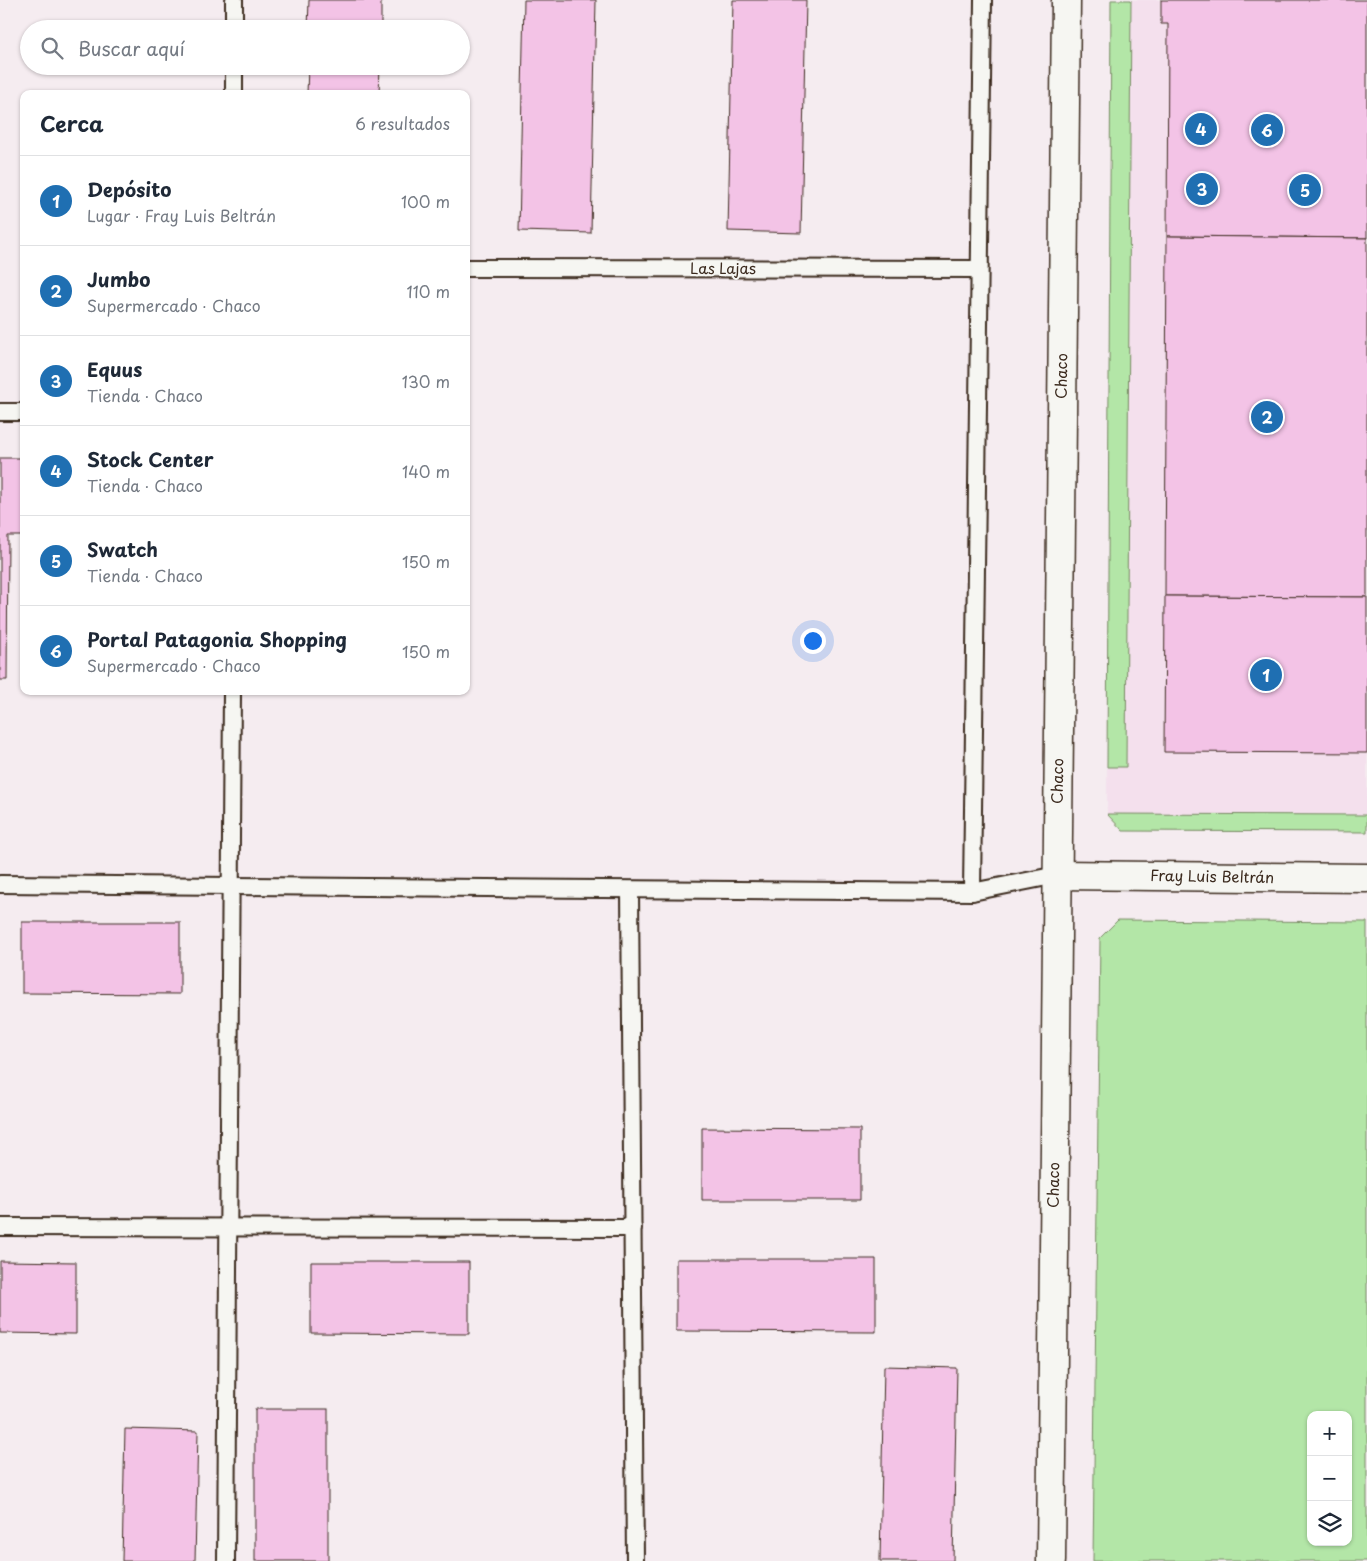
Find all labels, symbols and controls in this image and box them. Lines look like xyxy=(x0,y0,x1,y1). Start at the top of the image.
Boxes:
search box xyxy=(20,20,470,75)
icon: search xyxy=(38,34,66,62)
text: Buscar aquí xyxy=(78,34,185,62)
text: Cerca xyxy=(40,107,104,139)
pin: 4 xyxy=(1185,110,1217,148)
text: 6 resultados xyxy=(355,111,450,135)
pin: 6 xyxy=(1251,111,1283,149)
pin: 3 xyxy=(1186,170,1218,208)
pin: 5 xyxy=(1289,171,1321,209)
text: Depósito xyxy=(87,175,171,203)
text: 1 xyxy=(52,189,60,213)
text: 100 m xyxy=(401,189,450,213)
text: Lugar · Fray Luis Beltrán xyxy=(87,203,276,227)
street label: Las Lajas xyxy=(690,256,756,279)
text: Jumbo xyxy=(87,265,150,293)
text: 2 xyxy=(50,279,62,303)
text: 110 m xyxy=(407,279,450,303)
text: Supermercado · Chaco xyxy=(87,293,261,317)
street label: Chaco xyxy=(1049,353,1072,399)
text: Equus xyxy=(87,355,142,383)
text: 3 xyxy=(51,369,61,393)
text: 130 m xyxy=(402,369,450,393)
text: Tienda · Chaco xyxy=(87,383,203,407)
pin: 2 xyxy=(1251,398,1283,436)
text: Stock Center xyxy=(87,445,213,473)
text: 4 xyxy=(51,459,61,483)
text: 140 m xyxy=(402,459,450,483)
text: Tienda · Chaco xyxy=(87,473,203,497)
text: Swatch xyxy=(87,535,158,563)
text: 5 xyxy=(51,549,61,573)
text: 150 m xyxy=(402,549,450,573)
text: Tienda · Chaco xyxy=(87,563,203,587)
text: Portal Patagonia Shopping xyxy=(87,625,347,653)
your location xyxy=(800,628,826,654)
text: 6 xyxy=(50,639,62,663)
text: 150 m xyxy=(402,639,450,663)
text: Supermercado · Chaco xyxy=(87,653,261,677)
pin: 1 xyxy=(1250,656,1282,694)
street label: Chaco xyxy=(1045,758,1068,804)
street label: Fray Luis Beltrán xyxy=(1150,863,1274,888)
street label: Chaco xyxy=(1041,1162,1064,1208)
map controls xyxy=(1307,1411,1352,1546)
button: + xyxy=(1307,1411,1352,1456)
button: − xyxy=(1307,1456,1352,1501)
button: layers xyxy=(1307,1501,1352,1546)

